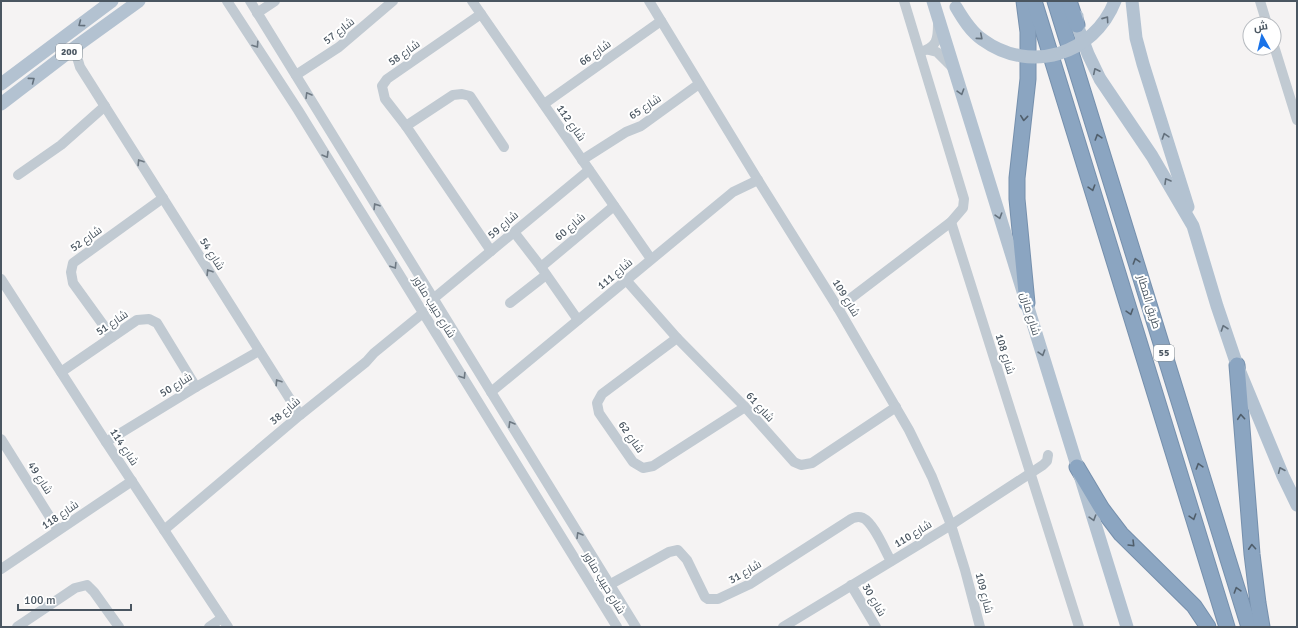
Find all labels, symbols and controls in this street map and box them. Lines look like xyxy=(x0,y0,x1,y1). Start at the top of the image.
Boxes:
street label: شارع 57 xyxy=(321,15,358,48)
one-way arrow xyxy=(1101,16,1109,23)
north arrow xyxy=(1242,16,1282,56)
text: ش xyxy=(1253,19,1269,34)
one-way arrow xyxy=(78,20,85,27)
one-way arrow xyxy=(975,33,983,40)
street label: شارع 58 xyxy=(386,37,423,69)
street label: شارع 66 xyxy=(577,37,614,69)
one-way arrow xyxy=(251,41,258,48)
road number: 200 xyxy=(56,44,82,60)
one-way arrow xyxy=(1093,68,1101,76)
one-way arrow xyxy=(28,77,35,85)
one-way arrow xyxy=(956,88,965,95)
one-way arrow xyxy=(306,92,313,99)
street label: شارع 65 xyxy=(627,92,664,123)
street label: شارع 112 xyxy=(553,102,588,144)
one-way arrow xyxy=(1019,115,1028,121)
one-way arrow xyxy=(1161,132,1170,139)
one-way arrow xyxy=(1094,134,1102,141)
one-way arrow xyxy=(321,151,328,158)
one-way arrow xyxy=(137,159,145,166)
one-way arrow xyxy=(1164,177,1171,185)
one-way arrow xyxy=(1087,185,1096,192)
one-way arrow xyxy=(373,203,381,210)
street label: شارع 59 xyxy=(485,209,521,242)
street label: شارع 60 xyxy=(552,211,588,244)
one-way arrow xyxy=(994,212,1003,219)
street label: شارع 52 xyxy=(68,223,105,255)
street label: شارع 54 xyxy=(196,235,227,273)
street label: شارع 111 xyxy=(595,256,636,293)
one-way arrow xyxy=(1132,258,1141,265)
one-way arrow xyxy=(389,262,397,269)
one-way arrow xyxy=(206,269,214,276)
street label: شارع حبيب مناور xyxy=(409,273,458,341)
street label: طريق المطار xyxy=(1134,273,1163,330)
street label: شارع 109 xyxy=(829,277,862,320)
street label: شارع مازن xyxy=(1016,291,1043,337)
street label: شارع 51 xyxy=(94,308,131,339)
one-way arrow xyxy=(1125,309,1134,316)
one-way arrow xyxy=(1221,324,1229,331)
street label: شارع 108 xyxy=(992,332,1017,376)
road number: 55 xyxy=(1154,345,1174,361)
one-way arrow xyxy=(1037,350,1046,357)
street label: شارع 50 xyxy=(157,370,195,401)
one-way arrow xyxy=(458,372,465,379)
one-way arrow xyxy=(276,379,283,386)
street label: شارع 61 xyxy=(743,389,777,425)
street label: شارع 38 xyxy=(267,395,303,428)
one-way arrow xyxy=(1237,414,1246,420)
street label: شارع 62 xyxy=(615,419,647,456)
one-way arrow xyxy=(508,421,515,428)
street label: شارع 114 xyxy=(106,426,141,469)
street label: شارع 49 xyxy=(24,459,55,497)
one-way arrow xyxy=(1195,462,1204,469)
one-way arrow xyxy=(1277,466,1285,473)
street label: شارع 118 xyxy=(39,498,81,533)
one-way arrow xyxy=(1189,513,1197,520)
one-way arrow xyxy=(1088,514,1097,521)
street label: شارع 110 xyxy=(892,518,935,551)
one-way arrow xyxy=(576,532,583,539)
one-way arrow xyxy=(1127,539,1135,547)
one-way arrow xyxy=(1247,544,1256,550)
street label: شارع حبيب مناور xyxy=(579,549,628,617)
street label: شارع 31 xyxy=(726,557,764,587)
street label: شارع 109 xyxy=(972,571,995,615)
street label: شارع 30 xyxy=(859,581,889,619)
scale bar xyxy=(18,586,131,612)
one-way arrow xyxy=(1234,586,1242,593)
text: 100 m xyxy=(24,593,56,608)

